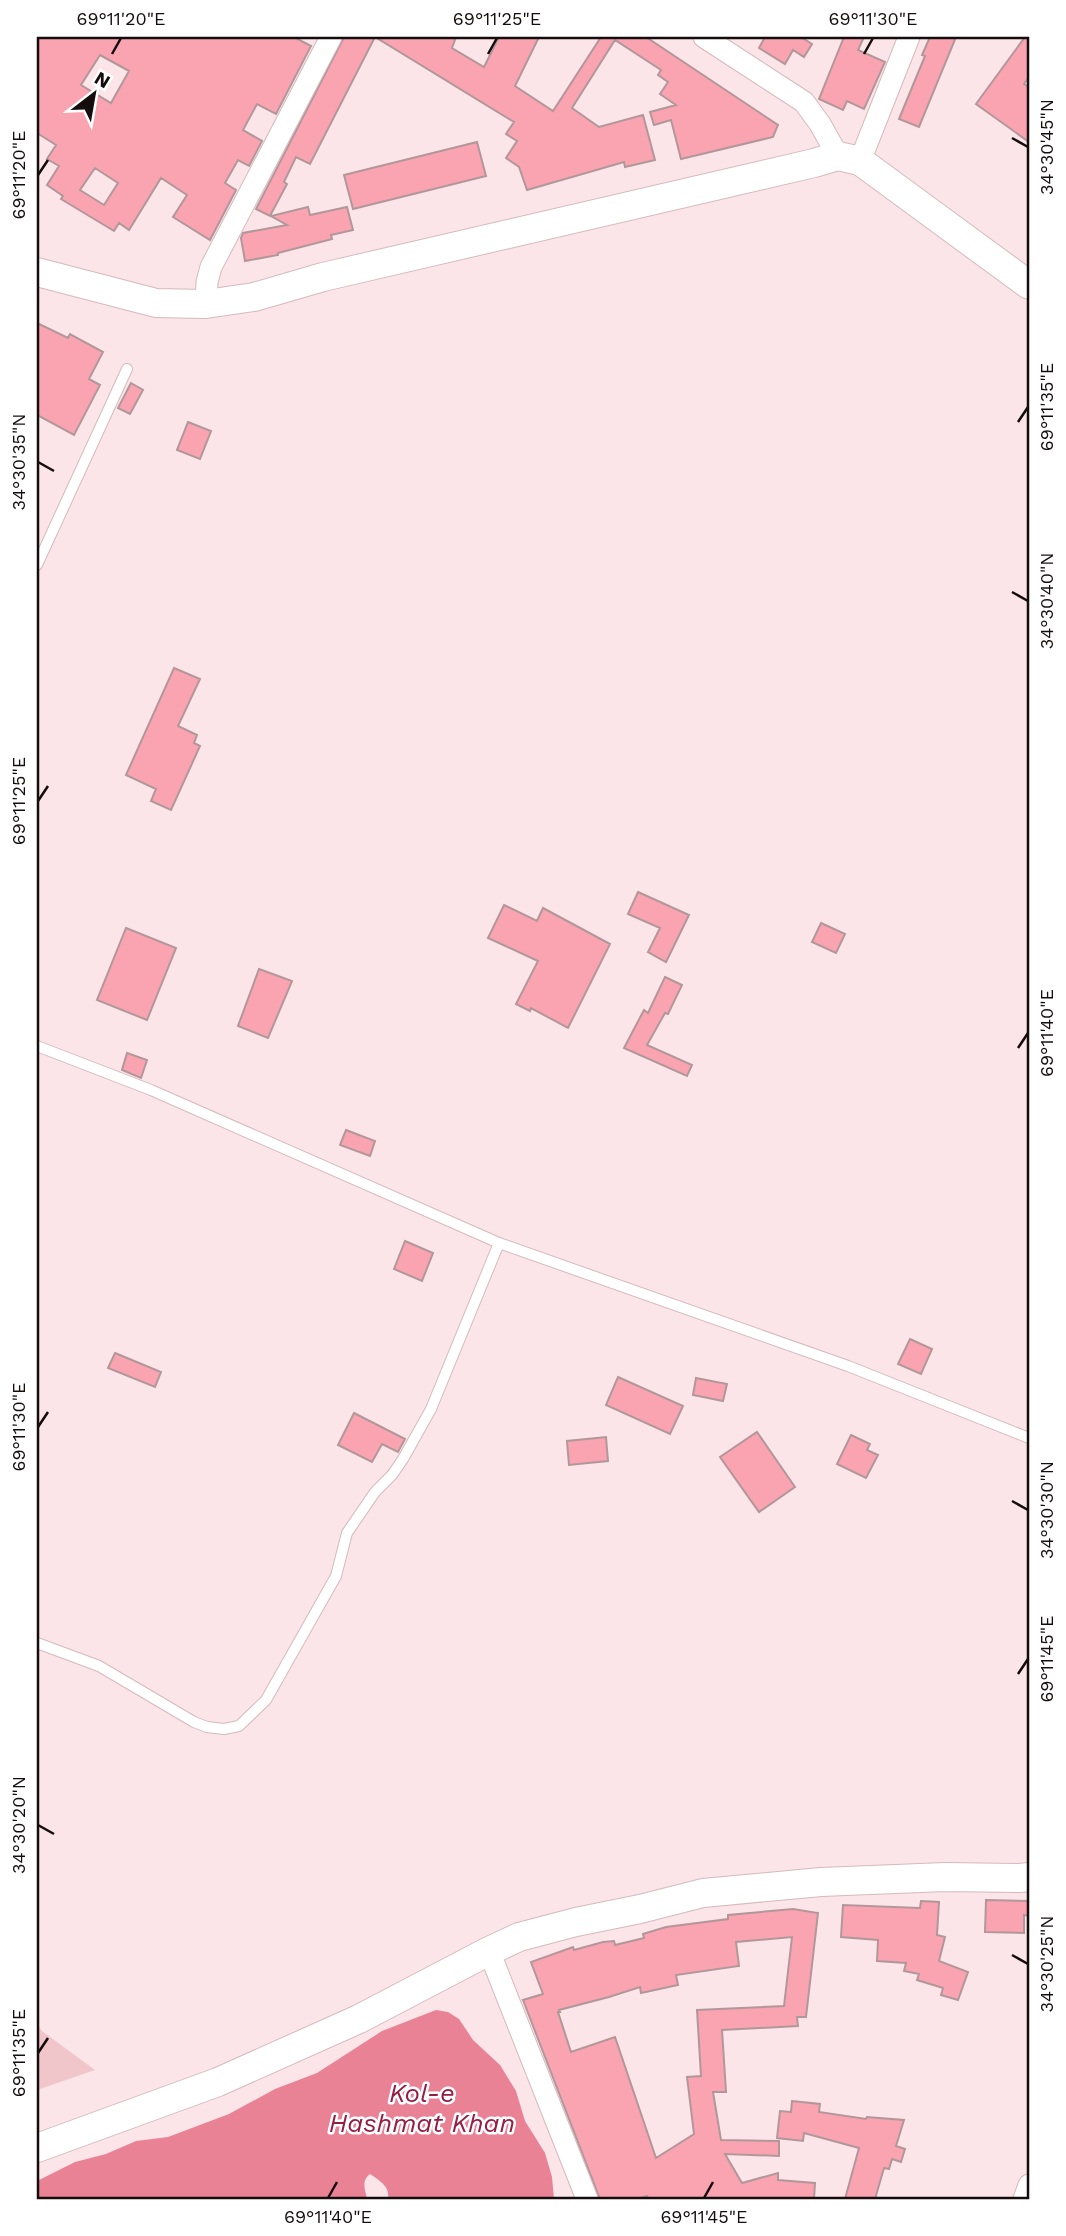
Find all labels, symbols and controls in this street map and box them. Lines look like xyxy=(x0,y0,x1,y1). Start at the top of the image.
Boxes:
text: 69°11'20"E xyxy=(76,8,166,29)
text: 69°11'25"E xyxy=(453,8,541,29)
text: 69°11'30"E xyxy=(828,8,918,29)
north arrow xyxy=(60,60,130,130)
text: N xyxy=(91,66,114,93)
text: 34°30'45"N xyxy=(1036,99,1057,195)
text: 69°11'20"E xyxy=(8,130,29,220)
text: 69°11'35"E xyxy=(1036,363,1057,451)
text: 34°30'35"N xyxy=(8,413,29,511)
text: 34°30'40"N xyxy=(1036,553,1057,649)
text: 69°11'25"E xyxy=(8,757,29,845)
text: 69°11'40"E xyxy=(1036,989,1057,1077)
text: 69°11'30"E xyxy=(8,1382,29,1472)
text: 34°30'30"N xyxy=(1036,1461,1057,1559)
text: 69°11'45"E xyxy=(1036,1615,1057,1703)
text: 34°30'20"N xyxy=(8,1776,29,1874)
text: 34°30'25"N xyxy=(1036,1915,1057,2013)
text: 69°11'35"E xyxy=(8,2009,29,2097)
water label: Kol-e Hashmat Khan xyxy=(329,2078,515,2138)
text: 69°11'40"E xyxy=(284,2206,372,2227)
text: 69°11'45"E xyxy=(660,2206,748,2227)

